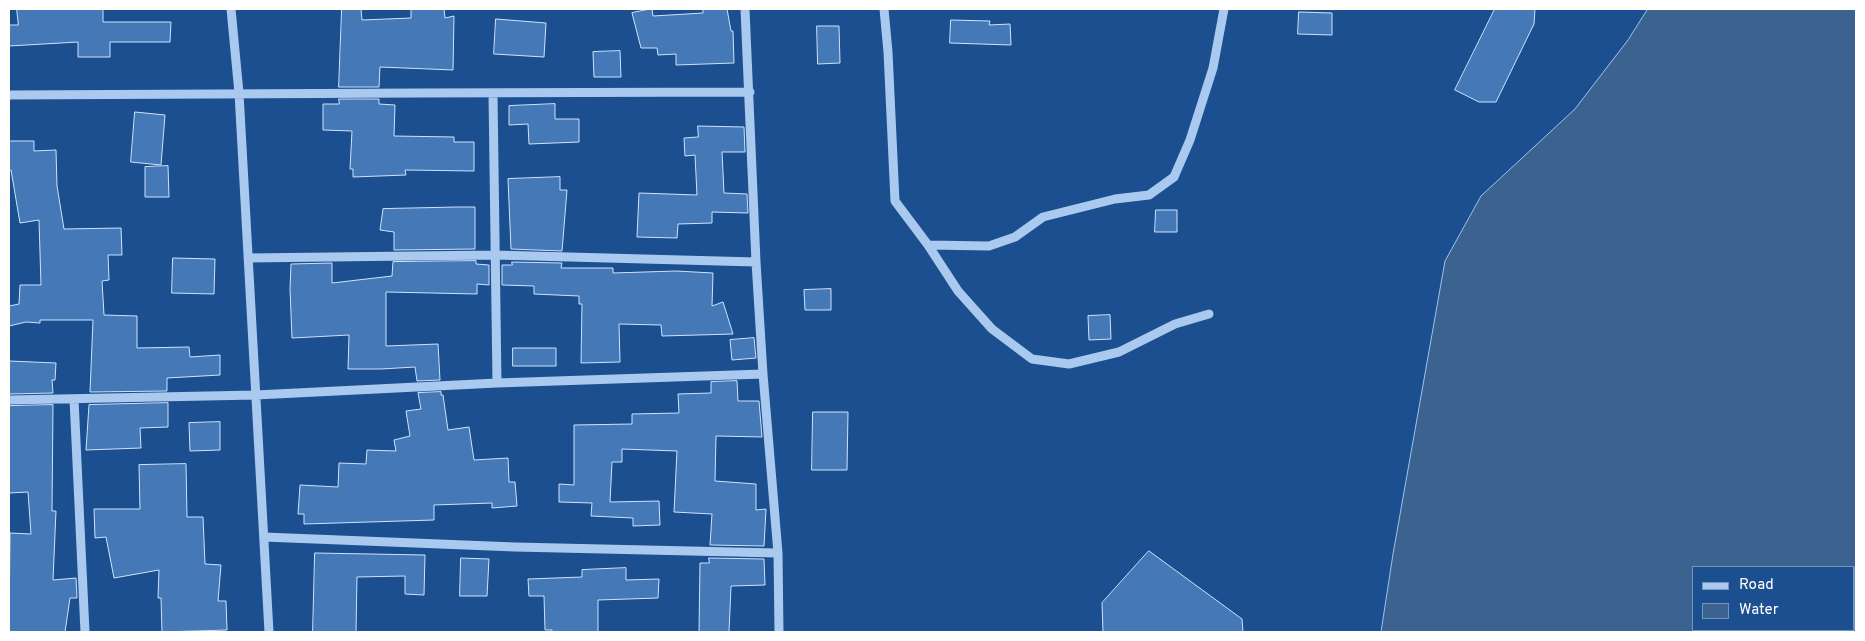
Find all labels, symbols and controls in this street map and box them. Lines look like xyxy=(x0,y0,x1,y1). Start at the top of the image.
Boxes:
legend xyxy=(1692,566,1855,631)
text: Road xyxy=(1739,576,1774,595)
text: Water xyxy=(1739,601,1778,620)

